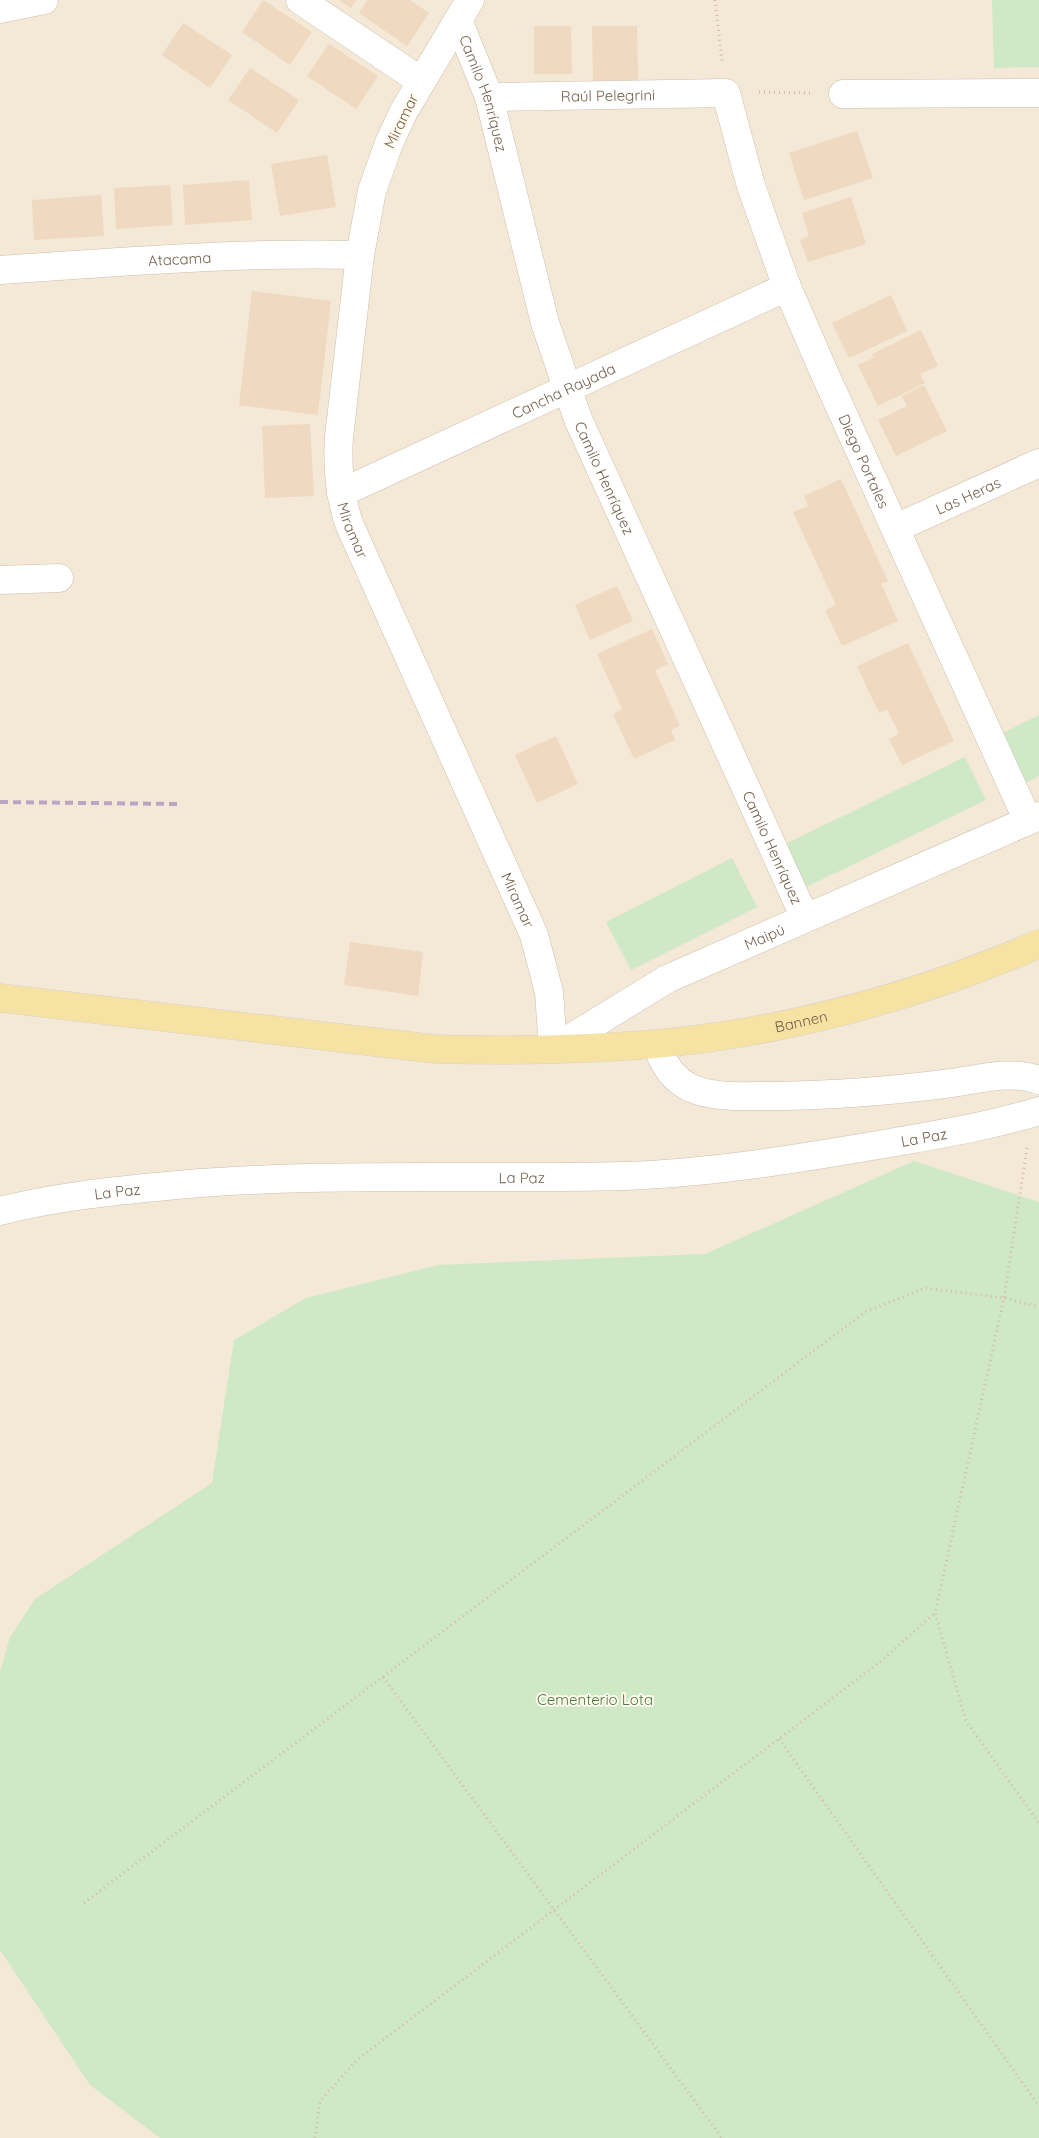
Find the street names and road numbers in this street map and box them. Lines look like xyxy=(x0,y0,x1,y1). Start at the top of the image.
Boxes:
street label: Camilo Henríquez xyxy=(455,32,512,154)
street label: Raúl Pelegrini xyxy=(561,85,655,105)
street label: Miramar xyxy=(380,90,423,152)
street label: Atacama xyxy=(147,247,212,270)
street label: Cancha Rayada xyxy=(509,358,618,422)
street label: Diego Portales xyxy=(835,411,894,511)
street label: Camilo Henríquez xyxy=(571,418,639,538)
street label: Las Heras xyxy=(932,472,1003,518)
street label: Miramar xyxy=(334,500,373,561)
street label: Camilo Henríquez xyxy=(739,788,807,907)
street label: Miramar xyxy=(497,869,539,931)
street label: Maipú xyxy=(741,919,788,954)
street label: Bannen xyxy=(773,1006,829,1036)
street label: La Paz xyxy=(899,1123,948,1150)
street label: La Paz xyxy=(499,1168,545,1187)
street label: La Paz xyxy=(93,1179,141,1203)

